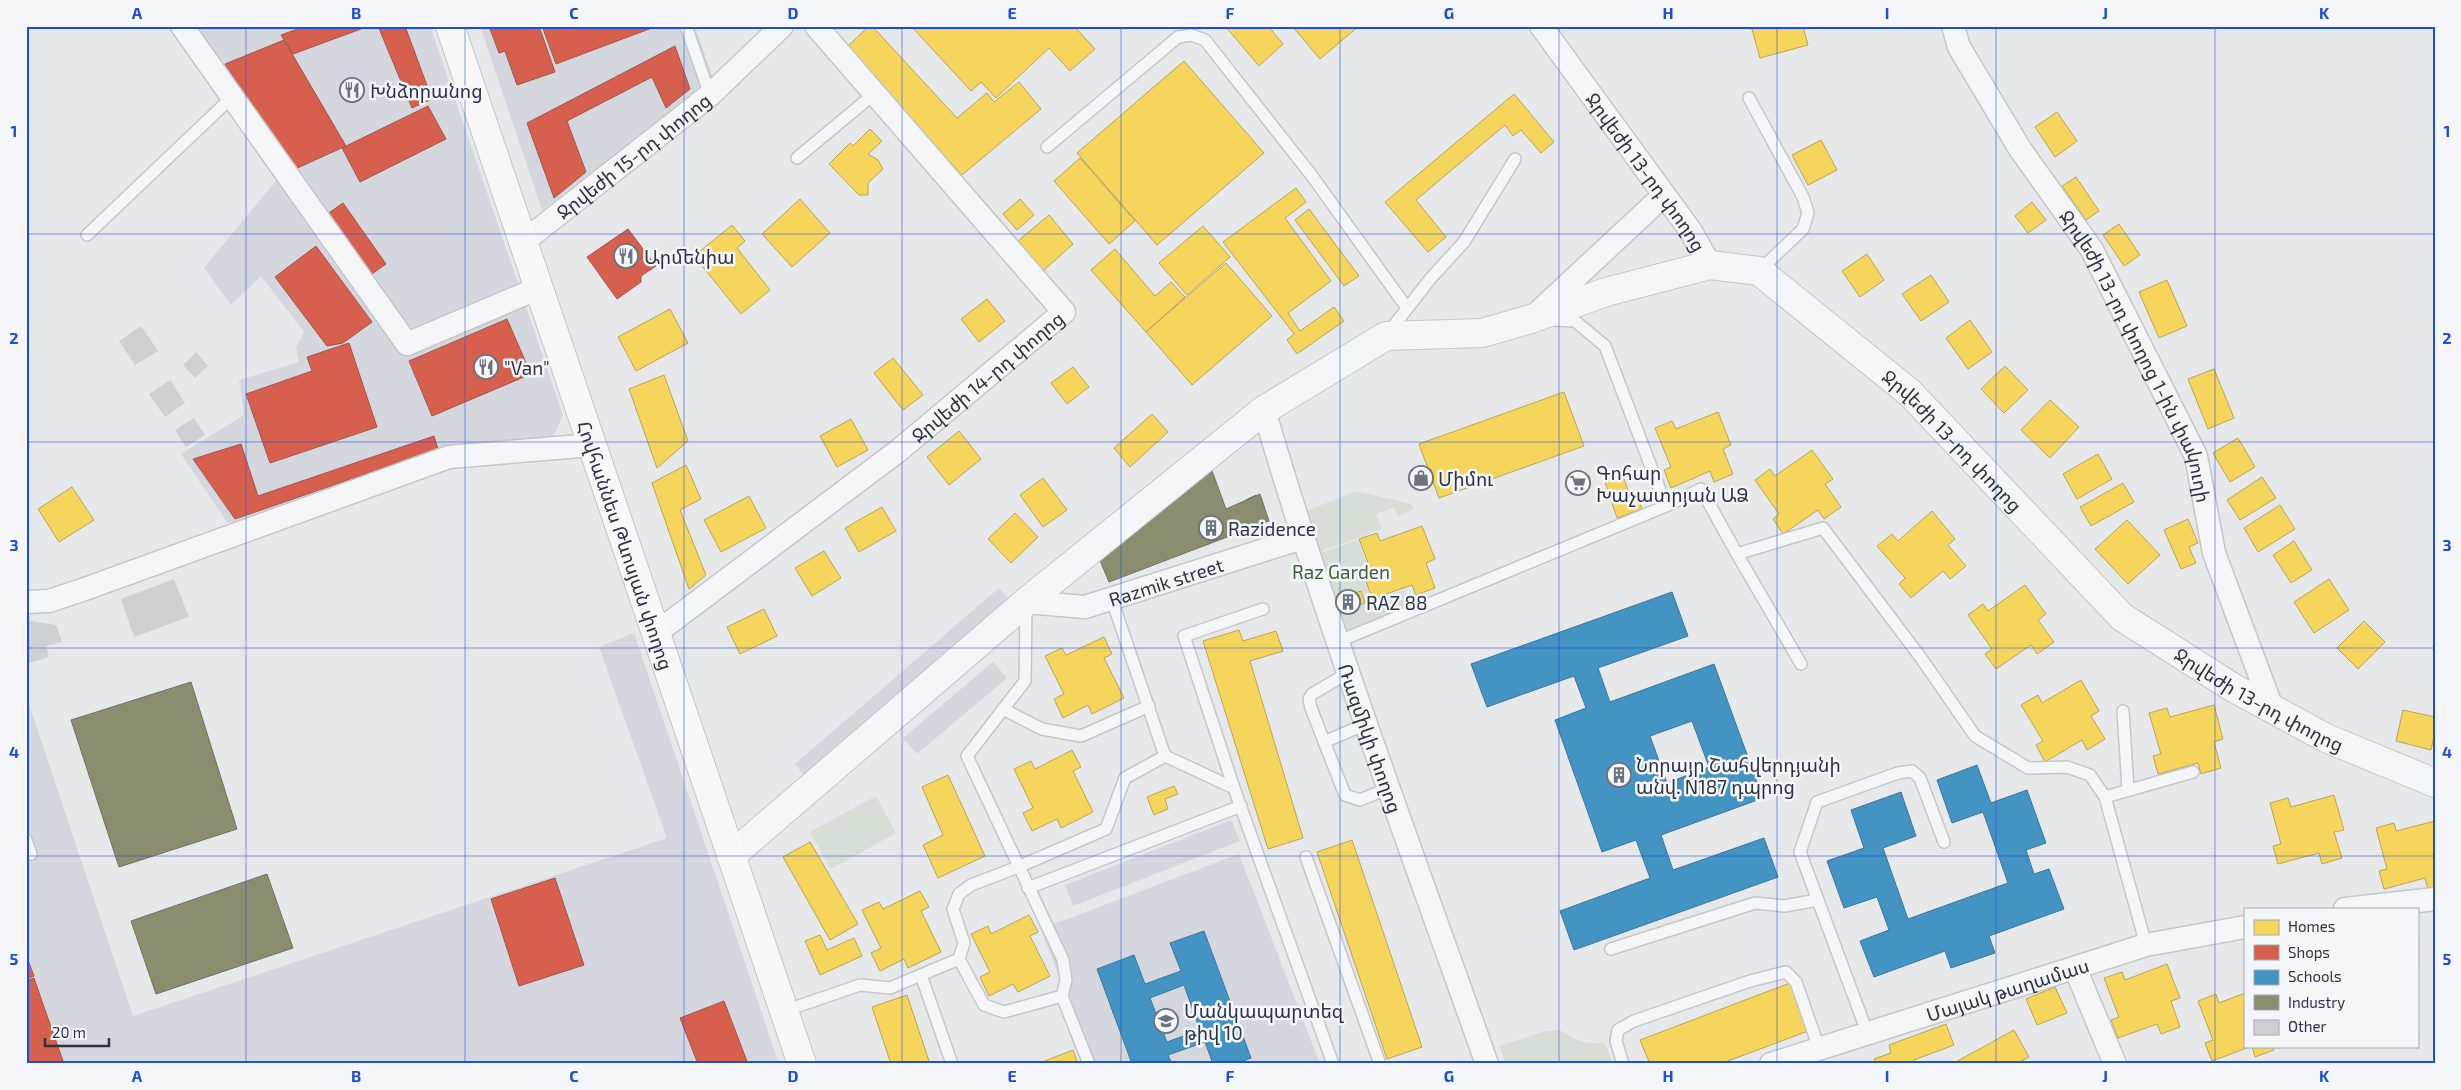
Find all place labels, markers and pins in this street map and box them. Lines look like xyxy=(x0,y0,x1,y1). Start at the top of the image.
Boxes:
restaurant icon: Խնձորանոց xyxy=(339,77,365,103)
place label: Խնձորանոց xyxy=(370,79,483,103)
restaurant icon: Արմենիա xyxy=(613,243,639,269)
place label: Արմենիա xyxy=(644,245,734,269)
restaurant icon: "Van" xyxy=(473,354,499,380)
place label: "Van" xyxy=(504,356,550,379)
place label: Գոհար Խաչատրյան ԱՁ xyxy=(1596,461,1749,507)
shop icon: Միմու xyxy=(1408,465,1434,491)
place label: Միմու xyxy=(1438,467,1493,491)
supermarket icon: Գոհար Խաչատրյան ԱՁ xyxy=(1565,470,1591,496)
building icon: Razidence xyxy=(1198,515,1224,541)
place label: Razidence xyxy=(1228,517,1316,540)
building icon: RAZ 88 xyxy=(1335,589,1361,615)
place label: RAZ 88 xyxy=(1366,591,1428,614)
place label: Նորայր Շահվերդյանի անվ. N187 դպրոց xyxy=(1636,753,1841,799)
building icon: Նորայր Շահվերդյանի անվ. N187 դպրոց xyxy=(1606,762,1632,788)
place label: Մանկապարտեզ թիվ 10 xyxy=(1184,999,1345,1045)
school or university icon: Մանկապարտեզ թիվ 10 xyxy=(1153,1008,1179,1034)

